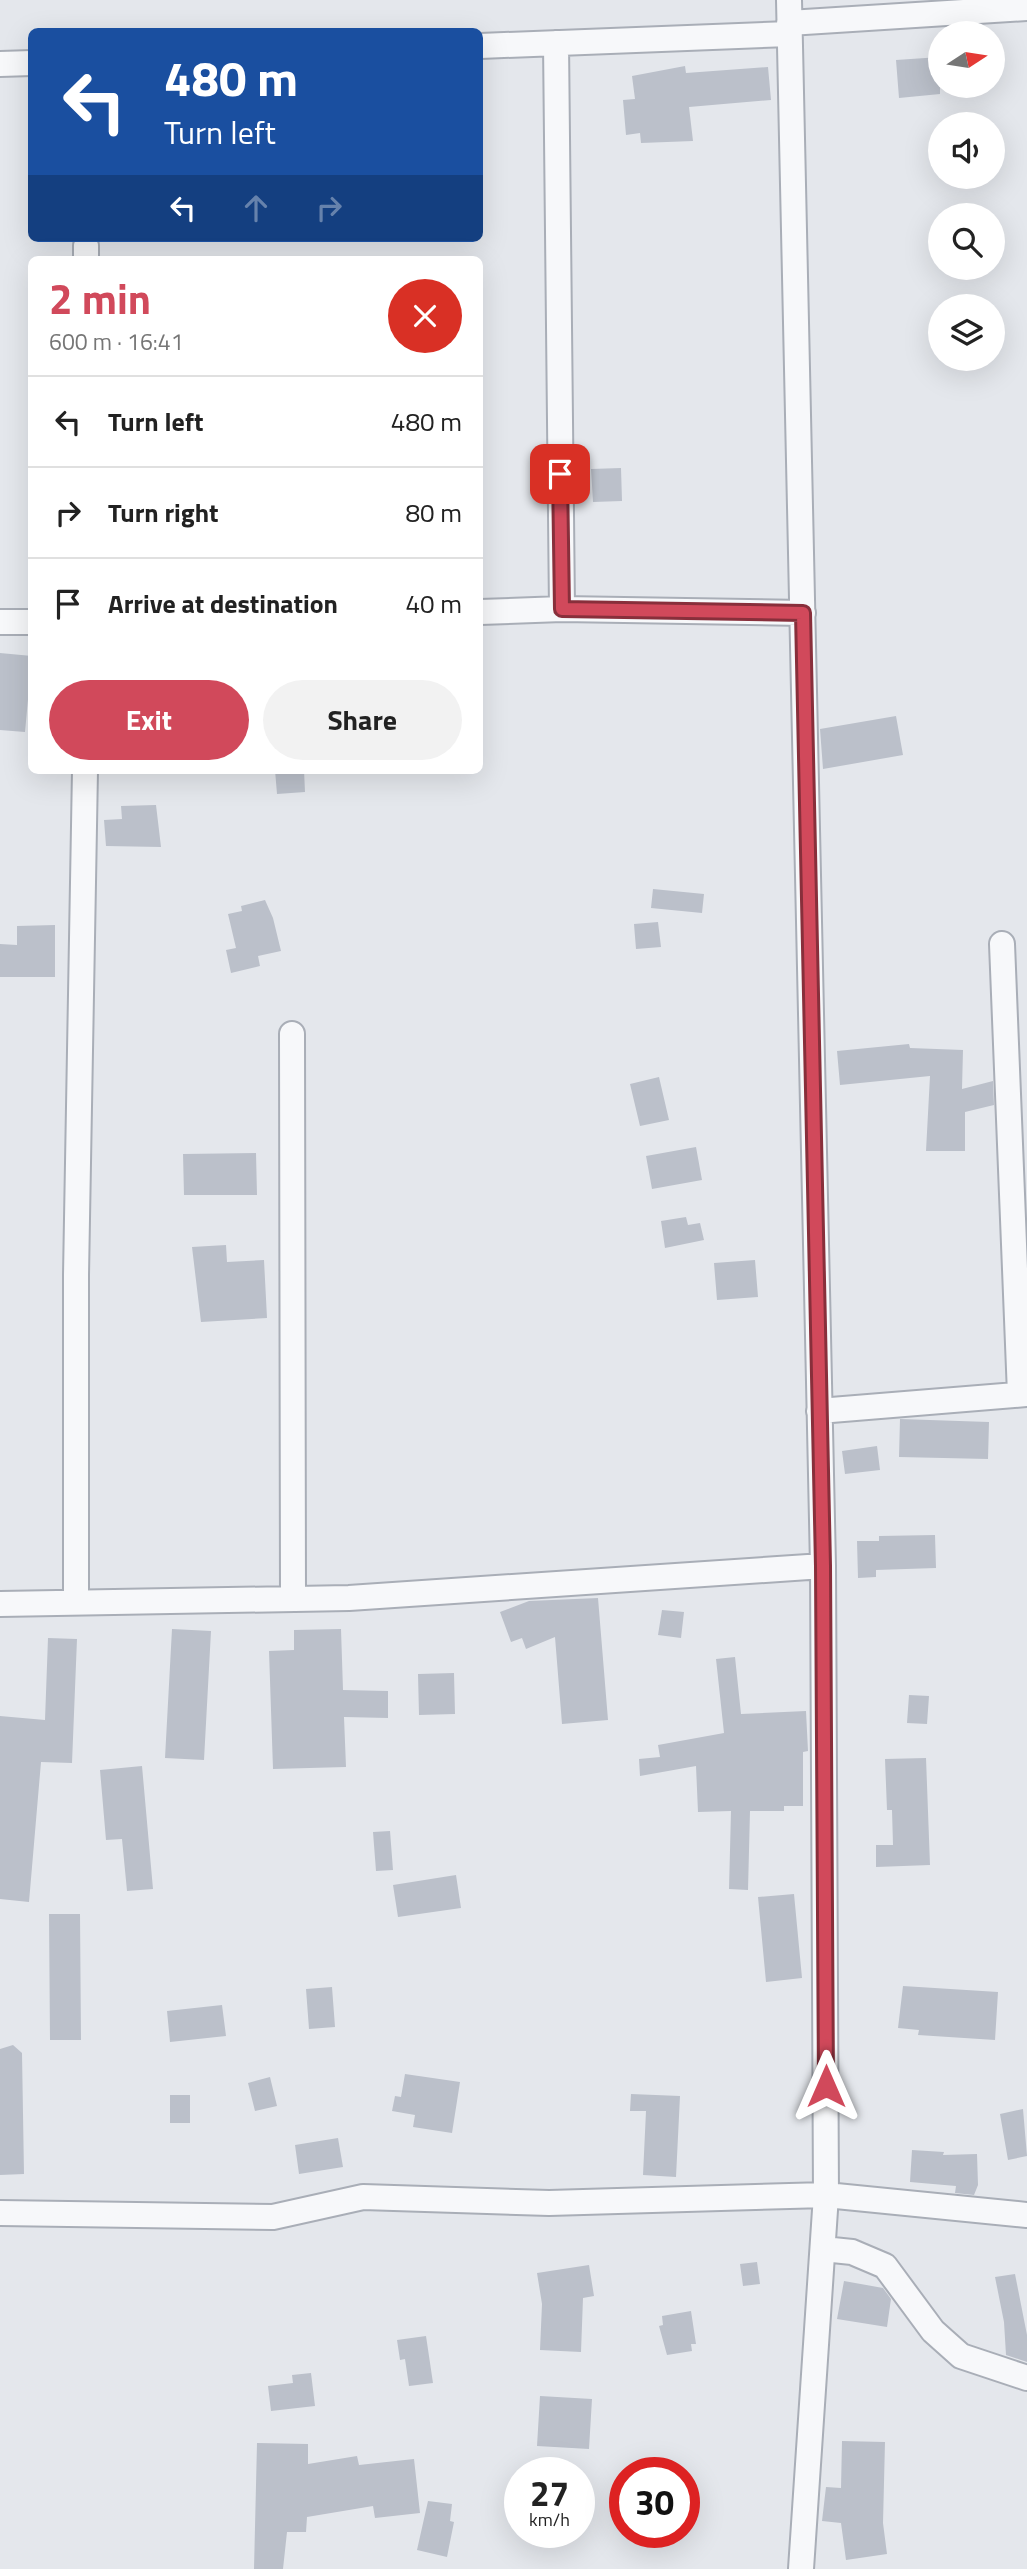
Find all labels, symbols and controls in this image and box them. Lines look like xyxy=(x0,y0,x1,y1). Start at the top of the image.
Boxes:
north arrow xyxy=(928,21,1004,98)
map controls xyxy=(928,21,1005,371)
text: 480 m xyxy=(164,40,298,115)
icon: left xyxy=(49,56,140,147)
text: Turn left xyxy=(164,108,276,156)
button: sound xyxy=(928,112,1005,189)
icon: left xyxy=(164,189,202,227)
icon: ahead xyxy=(237,189,275,227)
icon: right xyxy=(310,189,348,227)
button: search xyxy=(928,203,1005,280)
text: 2 min xyxy=(49,266,151,330)
button: close xyxy=(388,279,462,353)
button: layers xyxy=(928,294,1005,371)
text: 600 m · 16:41 xyxy=(49,324,184,359)
text: Turn left xyxy=(108,402,203,441)
text: 480 m xyxy=(391,402,462,441)
icon: left xyxy=(49,403,87,441)
pin xyxy=(530,444,590,504)
icon: arrive xyxy=(541,455,579,493)
text: Turn right xyxy=(108,493,219,532)
text: 80 m xyxy=(405,493,462,532)
icon: right xyxy=(49,494,87,532)
text: Arrive at destination xyxy=(108,584,338,623)
text: 40 m xyxy=(405,584,462,623)
icon: arrive xyxy=(49,585,87,623)
button: Exit xyxy=(49,680,249,760)
button: Share xyxy=(263,680,462,760)
position arrow xyxy=(789,2049,863,2123)
speed limit sign: 30 xyxy=(609,2457,700,2548)
text: 27 xyxy=(530,2466,569,2520)
text: km/h xyxy=(529,2506,570,2533)

